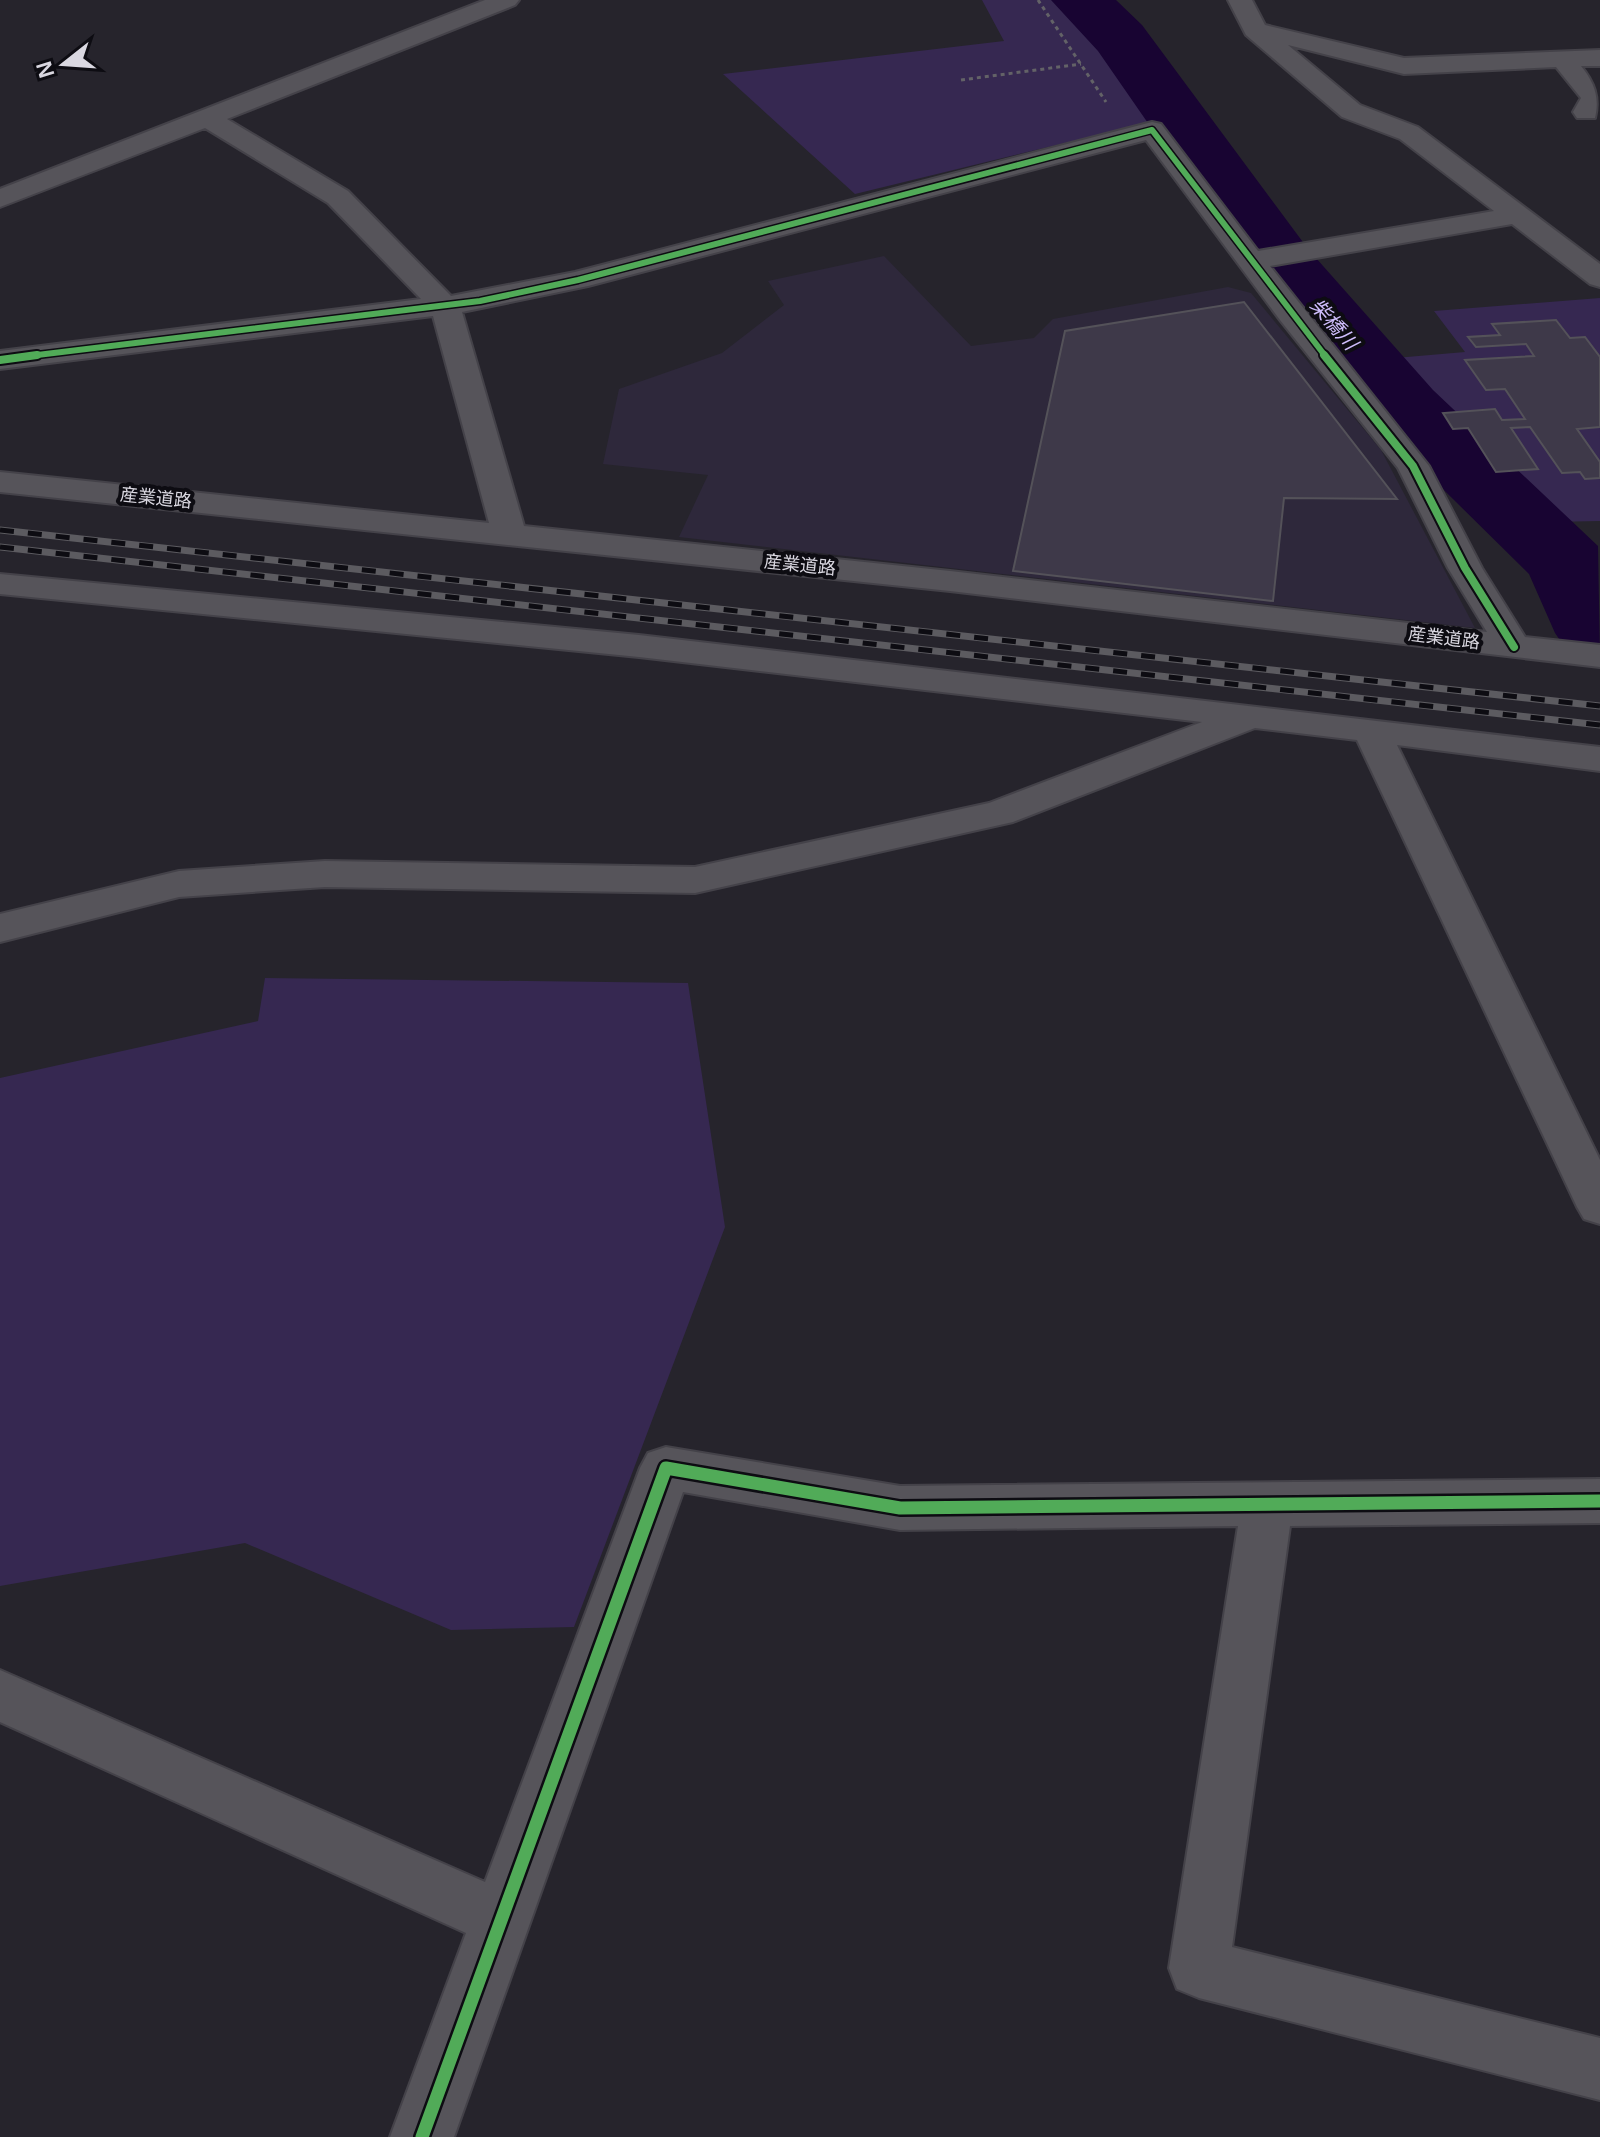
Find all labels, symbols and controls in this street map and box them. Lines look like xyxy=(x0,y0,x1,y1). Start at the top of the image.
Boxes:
north arrow xyxy=(24,24,104,104)
text: N xyxy=(31,58,60,81)
water label: 柴橋川 xyxy=(1306,294,1363,355)
street label: 産業道路 xyxy=(119,484,193,512)
street label: 産業道路 xyxy=(763,551,837,579)
street label: 産業道路 xyxy=(1407,624,1481,652)

